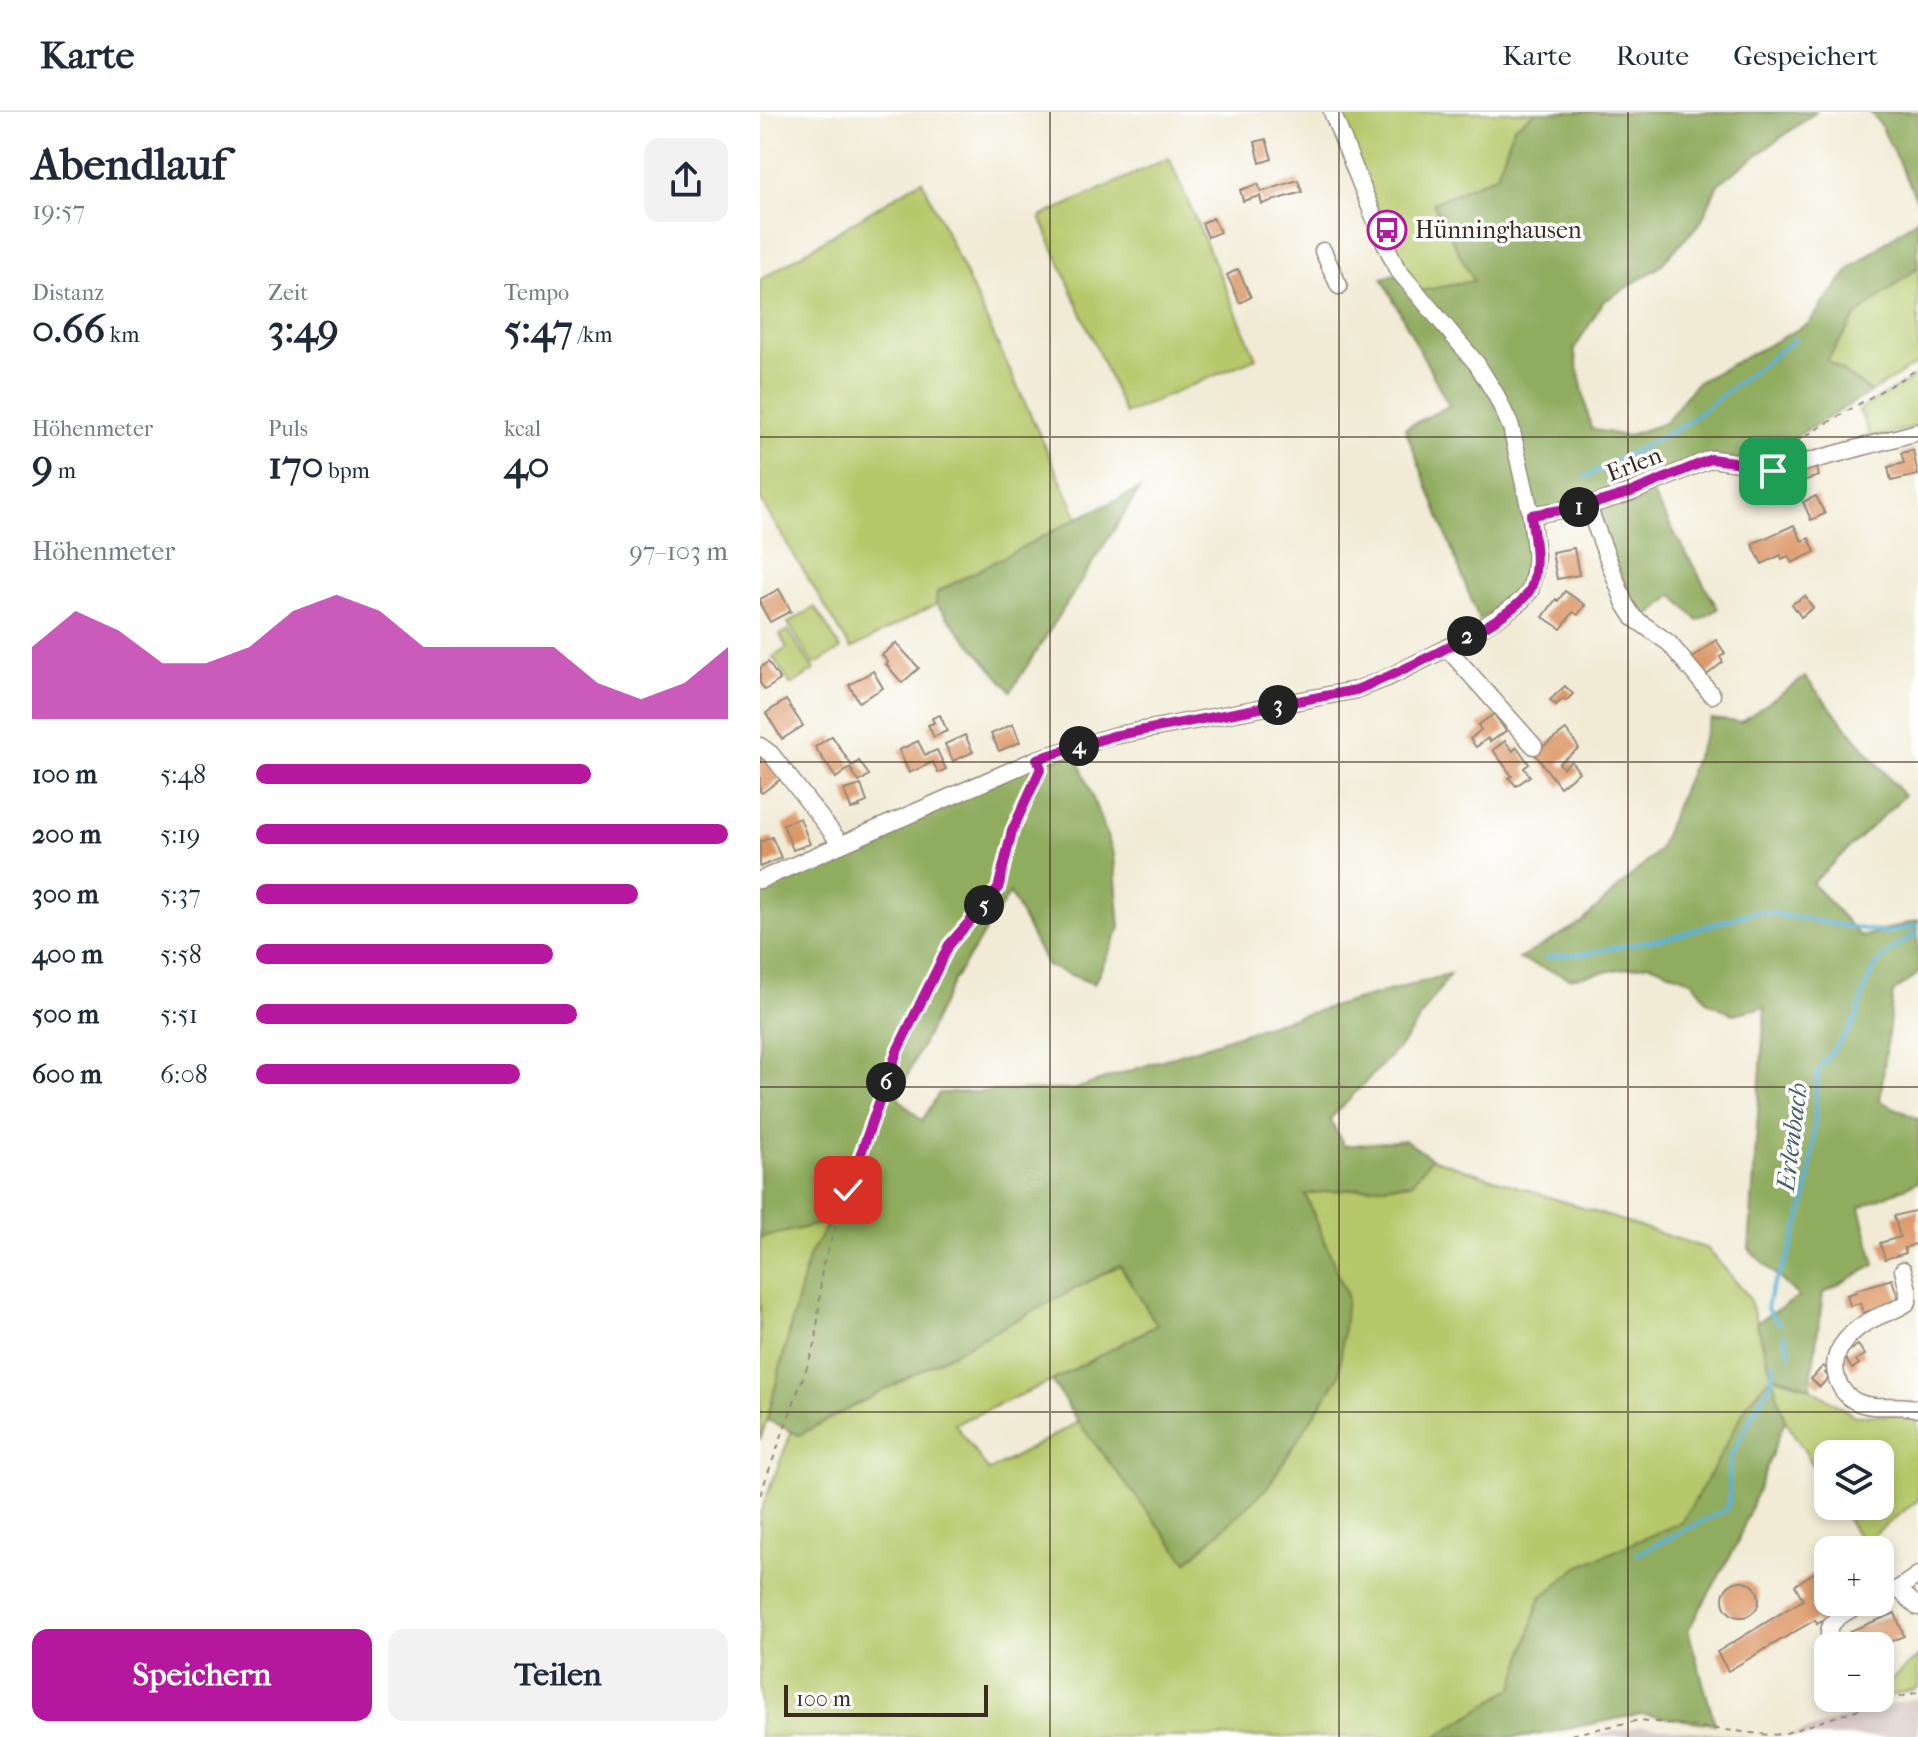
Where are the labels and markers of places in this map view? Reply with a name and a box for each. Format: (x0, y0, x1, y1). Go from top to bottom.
bus stop icon: Hünninghausen (1366, 209, 1408, 251)
place label: Hünninghausen (1415, 216, 1582, 244)
pin (1739, 437, 1807, 505)
pin: 1 (1559, 487, 1599, 527)
pin: 2 (1447, 616, 1487, 656)
pin: 3 (1258, 685, 1298, 725)
pin: 4 (1059, 726, 1099, 766)
pin: 5 (964, 885, 1004, 925)
pin: 6 (866, 1062, 906, 1102)
pin (814, 1156, 882, 1224)

